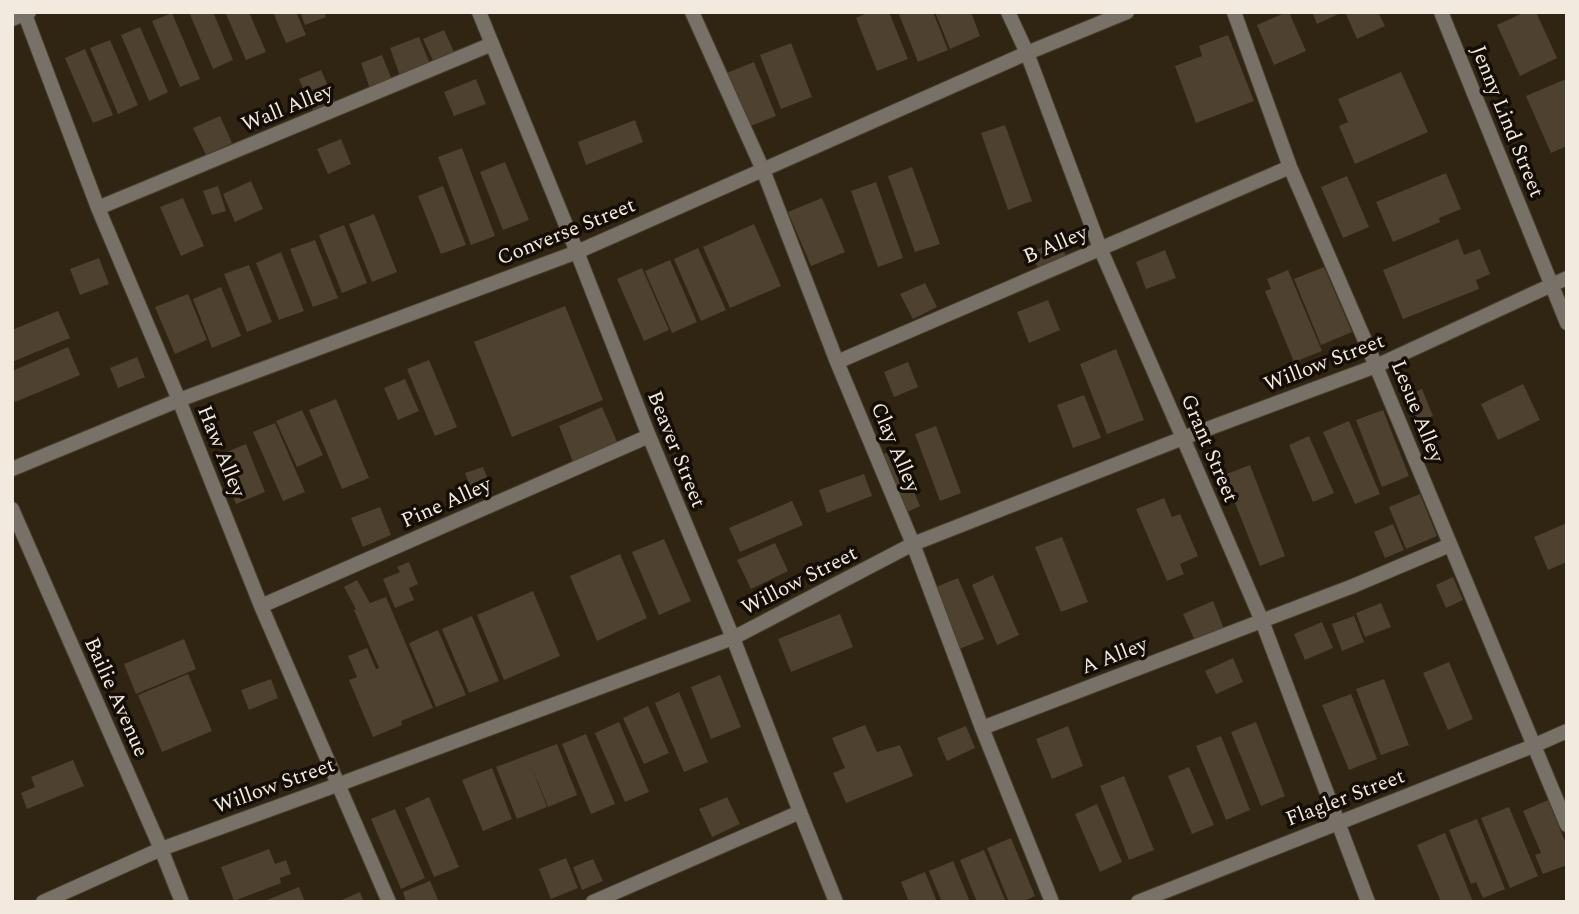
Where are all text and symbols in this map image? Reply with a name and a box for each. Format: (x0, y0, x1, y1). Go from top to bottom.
street label: Jenny Lind Street (1462, 40, 1552, 202)
street label: Wall Alley (237, 75, 339, 141)
street label: Converse Street (492, 190, 640, 274)
street label: B Alley (1018, 217, 1093, 273)
street label: Willow Street (1259, 325, 1389, 401)
street label: Lesue Alley (1382, 355, 1452, 468)
street label: Beaver Street (638, 386, 714, 513)
street label: Grant Street (1172, 389, 1246, 508)
street label: Clay Alley (862, 397, 929, 498)
street label: Haw Alley (188, 401, 254, 503)
street label: Pine Alley (396, 468, 497, 537)
street label: Willow Street (736, 538, 863, 624)
street label: A Alley (1076, 628, 1153, 683)
street label: Bailie Avenue (75, 632, 157, 762)
street label: Willow Street (209, 749, 339, 823)
street label: Flagler Street (1281, 761, 1409, 835)

